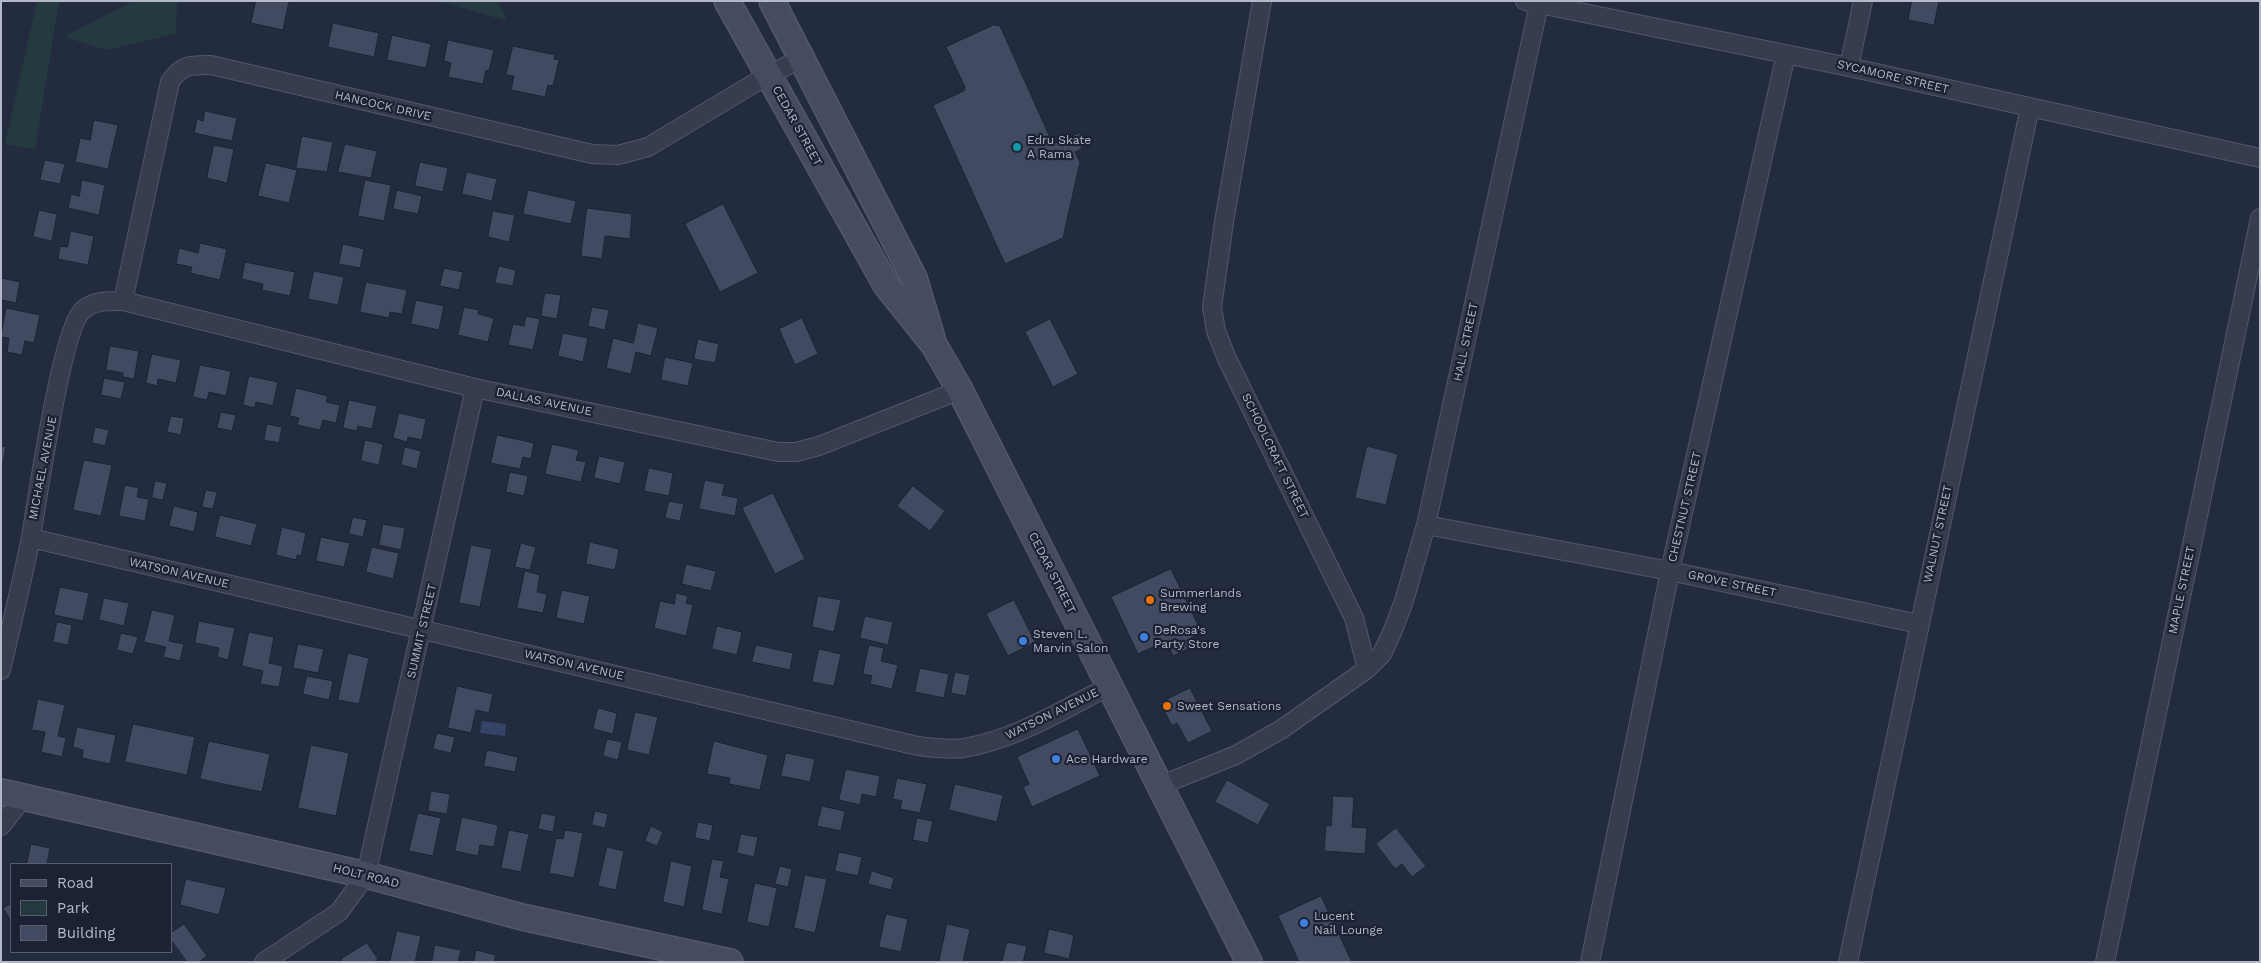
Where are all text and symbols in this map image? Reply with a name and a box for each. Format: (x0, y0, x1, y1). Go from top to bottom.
street label: SYCAMORE STREET (1836, 57, 1950, 97)
street label: CEDAR STREET (769, 83, 825, 169)
street label: HANCOCK DRIVE (333, 88, 433, 124)
place label: Edru Skate A Rama (1027, 133, 1091, 161)
marker: Edru Skate A Rama (1011, 141, 1023, 153)
street label: HALL STREET (1451, 301, 1481, 383)
street label: DALLAS AVENUE (495, 385, 593, 419)
street label: SCHOOLCRAFT STREET (1238, 391, 1312, 521)
street label: MICHAEL AVENUE (26, 415, 60, 521)
street label: CHESTNUT STREET (1665, 450, 1705, 564)
street label: WALNUT STREET (1921, 484, 1955, 584)
street label: CEDAR STREET (1025, 530, 1079, 616)
street label: MAPLE STREET (2166, 545, 2198, 635)
street label: WATSON AVENUE (128, 555, 230, 591)
street label: GROVE STREET (1686, 568, 1778, 600)
street label: SUMMIT STREET (404, 582, 440, 680)
place label: Summerlands Brewing (1160, 586, 1241, 614)
marker: Summerlands Brewing (1144, 594, 1156, 606)
place label: DeRosa's Party Store (1154, 623, 1220, 651)
place label: Steven L. Marvin Salon (1033, 627, 1108, 655)
marker: DeRosa's Party Store (1138, 631, 1150, 643)
marker: Steven L. Marvin Salon (1017, 635, 1029, 647)
street label: WATSON AVENUE (523, 647, 625, 683)
street label: WATSON AVENUE (1003, 685, 1101, 743)
place label: Sweet Sensations (1177, 699, 1281, 713)
marker: Sweet Sensations (1161, 700, 1173, 712)
place label: Ace Hardware (1066, 752, 1148, 766)
marker: Ace Hardware (1050, 753, 1062, 765)
street label: HOLT ROAD (331, 861, 401, 891)
legend (10, 863, 172, 953)
text: Road (57, 874, 94, 892)
text: Park (57, 899, 89, 917)
place label: Lucent Nail Lounge (1314, 909, 1383, 937)
marker: Lucent Nail Lounge (1298, 917, 1310, 929)
text: Building (57, 924, 115, 942)

